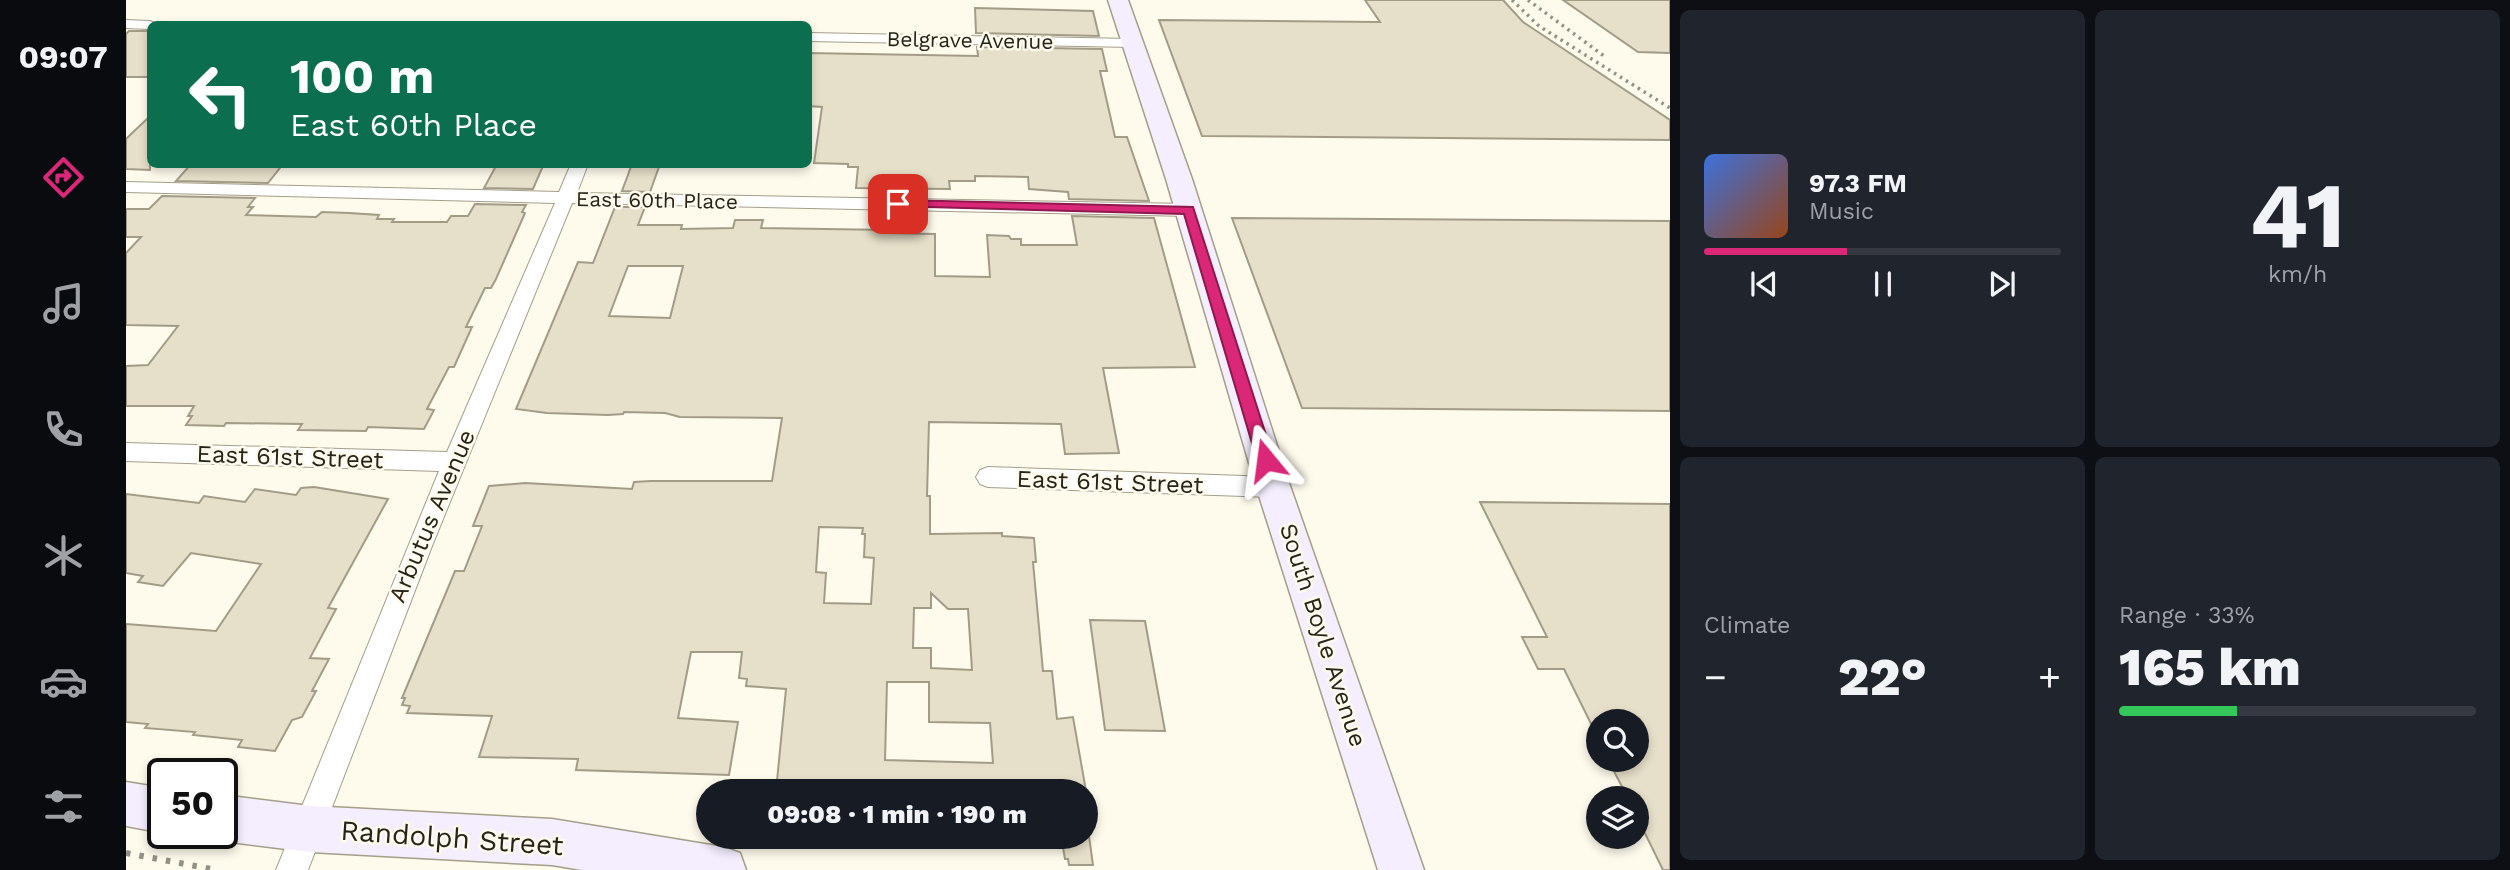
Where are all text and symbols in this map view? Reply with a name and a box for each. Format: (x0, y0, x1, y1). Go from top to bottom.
street label: Belgrave Avenue (886, 26, 1054, 54)
text: 09:07 (18, 38, 108, 76)
text: 100 m (290, 47, 434, 105)
icon: left (175, 49, 266, 140)
text: East 60th Place (290, 106, 537, 144)
icon: directions (39, 153, 88, 202)
text: 41 (2250, 162, 2345, 269)
text: 97.3 FM (1809, 168, 1907, 198)
pin (868, 174, 928, 234)
icon: arrive (879, 185, 917, 223)
street label: East 60th Place (576, 186, 738, 214)
text: Music (1809, 198, 1874, 225)
text: km/h (2268, 261, 2327, 288)
icon: previous (1745, 265, 1783, 303)
icon: pause (1864, 265, 1902, 303)
icon: next (1983, 265, 2021, 303)
icon: music (39, 279, 88, 328)
icon: phone (39, 405, 88, 454)
position arrow (1229, 423, 1303, 497)
street label: Arbutus Avenue (383, 425, 481, 607)
street label: East 61st Street (196, 440, 384, 474)
street label: East 61st Street (1016, 465, 1204, 499)
street label: South Boyle Avenue (1274, 520, 1372, 750)
icon: climate (39, 531, 88, 580)
text: Range · 33% (2119, 602, 2254, 629)
text: Climate (1704, 612, 1790, 639)
text: 165 km (2119, 637, 2301, 698)
text: 22° (1838, 647, 1927, 708)
text: − (1704, 655, 1727, 699)
text: + (2038, 655, 2061, 699)
icon: car (39, 657, 88, 706)
map controls (1586, 709, 1649, 849)
button: search (1586, 709, 1649, 772)
speed limit sign: 50 (147, 758, 238, 849)
icon: filters (39, 782, 88, 831)
button: layers (1586, 786, 1649, 849)
text: 09:08 · 1 min · 190 m (767, 799, 1027, 829)
street label: Randolph Street (339, 814, 565, 862)

